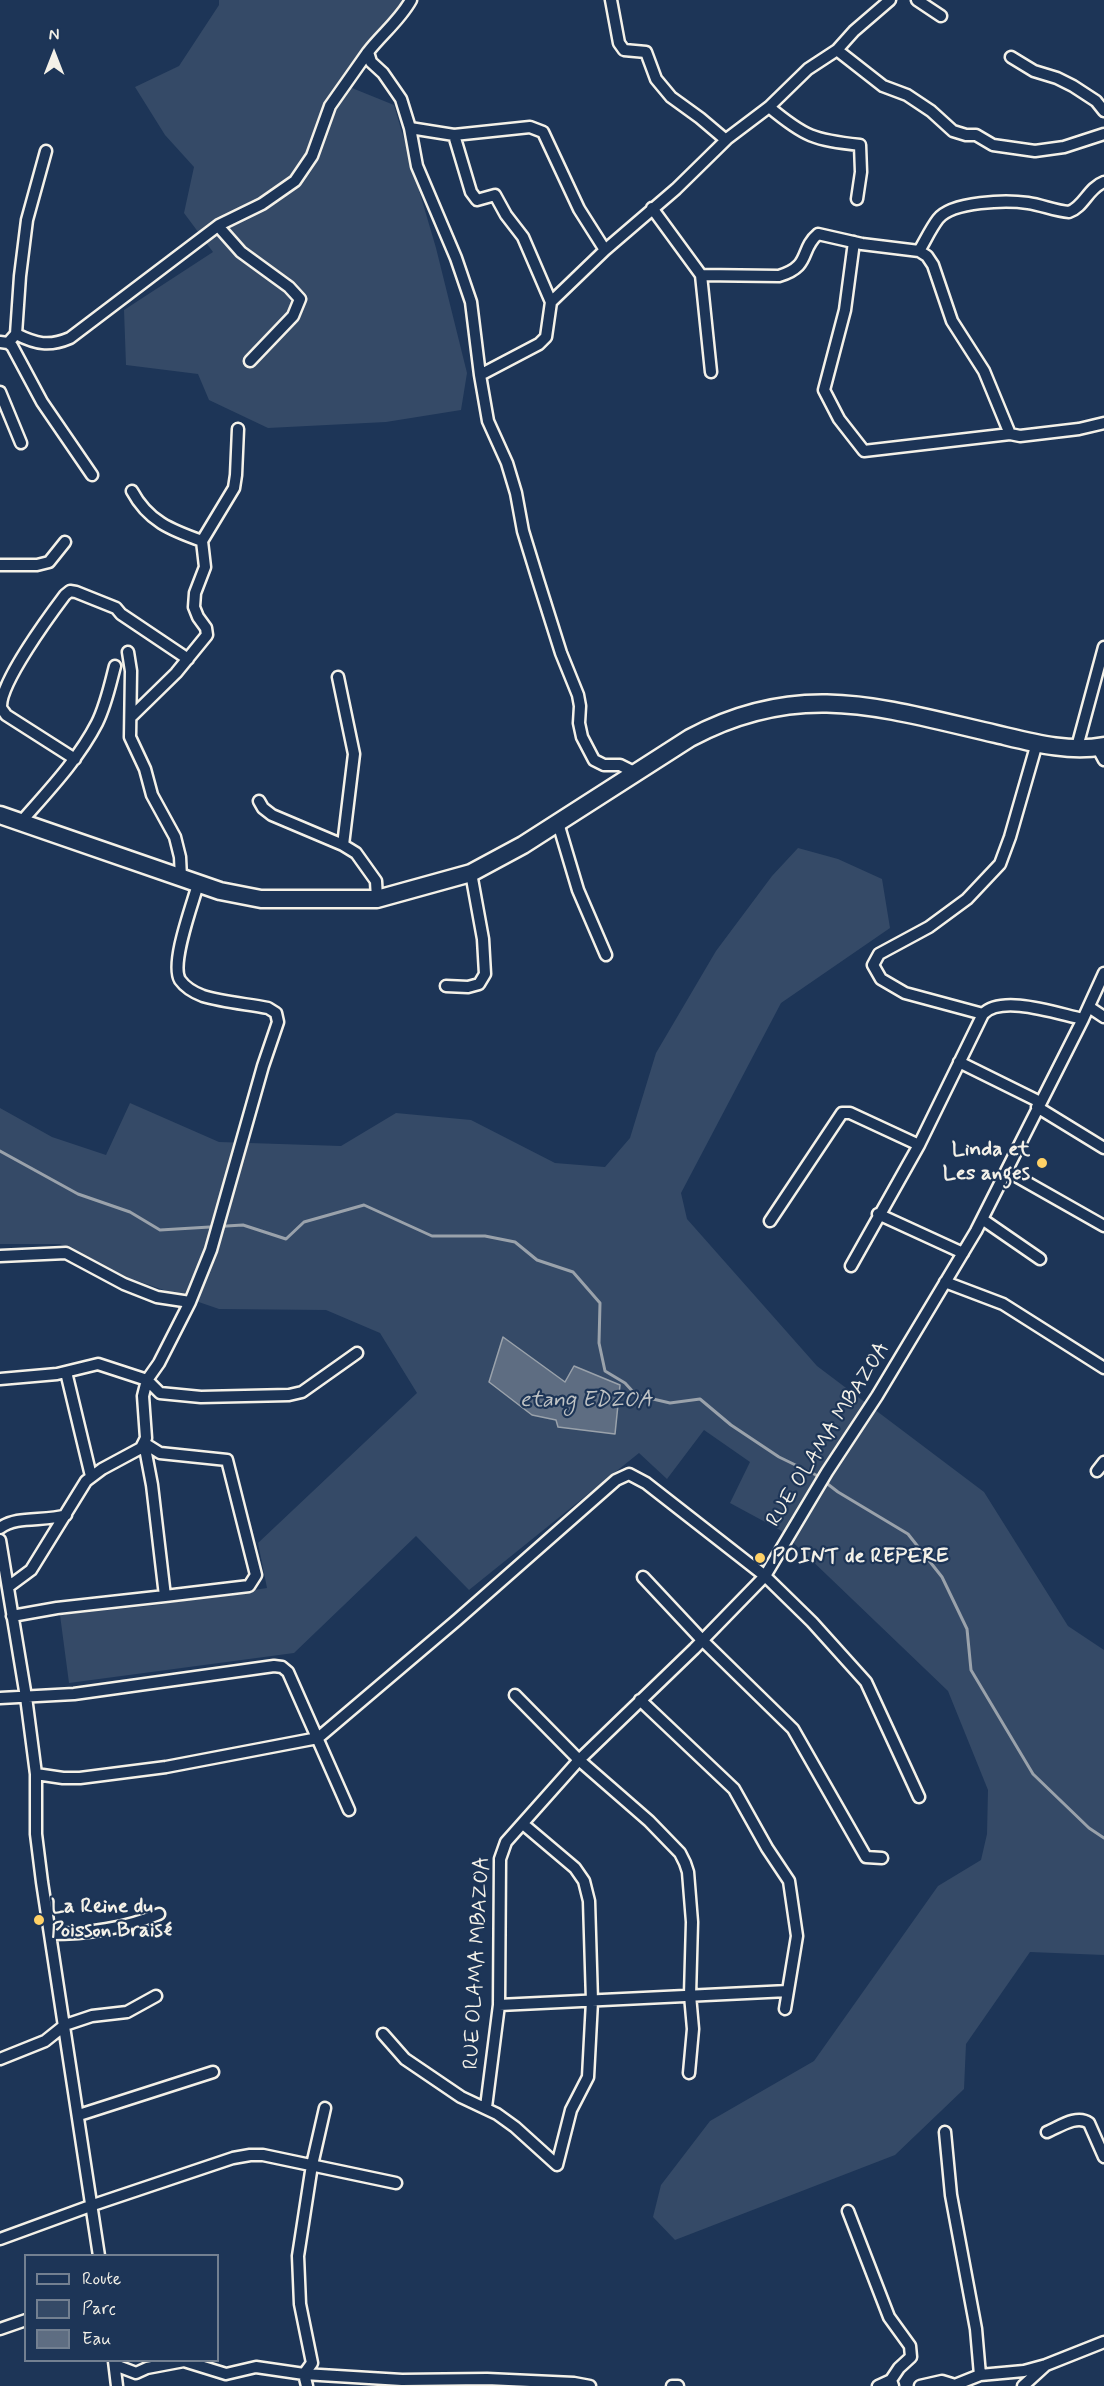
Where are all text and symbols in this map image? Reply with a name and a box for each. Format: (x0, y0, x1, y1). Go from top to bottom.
north arrow (24, 24, 84, 84)
text: N (49, 25, 59, 46)
place label: Linda et Les anges (943, 1138, 1030, 1188)
marker: Linda et Les anges (1035, 1156, 1049, 1170)
street label: RUE OLAMA MBAZOA (762, 1338, 896, 1532)
water label: etang EDZOA (520, 1388, 652, 1414)
place label: POINT de REPERE (772, 1545, 949, 1571)
marker: POINT de REPERE (753, 1551, 767, 1565)
street label: RUE OLAMA MBAZOA (460, 1856, 496, 2070)
place label: La Reine du Poisson Braisé (51, 1895, 172, 1945)
marker: La Reine du Poisson Braisé (32, 1913, 46, 1927)
legend (24, 2254, 219, 2362)
text: Route (82, 2267, 121, 2291)
text: Parc (82, 2297, 116, 2321)
text: Eau (82, 2327, 111, 2351)

